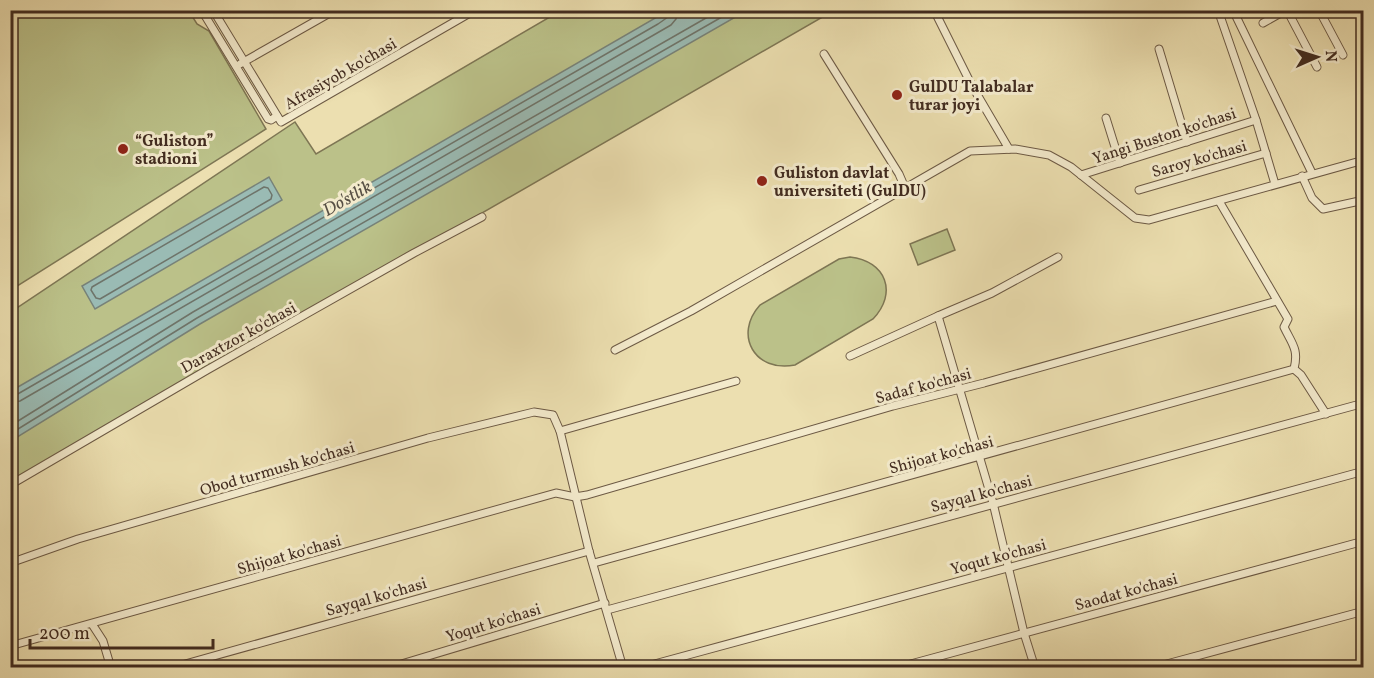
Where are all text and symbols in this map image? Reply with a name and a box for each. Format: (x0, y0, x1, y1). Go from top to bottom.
north arrow (1287, 27, 1347, 87)
street label: Afrasiyob ko'chasi (281, 33, 401, 116)
text: N (1319, 50, 1341, 63)
place label: GulDU Talabalar turar joyi (909, 77, 1034, 117)
marker: GulDU Talabalar turar joyi (890, 88, 904, 102)
street label: Yangi Buston ko'chasi (1090, 103, 1239, 171)
place label: “Guliston” stadioni (135, 131, 213, 171)
street label: Saroy ko'chasi (1149, 136, 1250, 184)
marker: “Guliston” stadioni (116, 142, 130, 156)
place label: Guliston davlat universiteti (GulDU) (774, 163, 926, 203)
marker: Guliston davlat universiteti (GulDU) (755, 174, 769, 188)
water label: Do'stlik (319, 175, 377, 223)
street label: Daraxtzor ko'chasi (177, 298, 301, 380)
street label: Sadaf ko'chasi (873, 363, 974, 410)
street label: Shijoat ko'chasi (887, 431, 996, 480)
street label: Obod turmush ko'chasi (198, 437, 358, 503)
street label: Sayqal ko'chasi (928, 471, 1035, 519)
street label: Shijoat ko'chasi (235, 531, 344, 581)
street label: Yoqut ko'chasi (948, 535, 1049, 581)
street label: Saodat ko'chasi (1073, 569, 1180, 617)
street label: Sayqal ko'chasi (323, 573, 430, 623)
street label: Yoqut ko'chasi (443, 599, 544, 649)
scale bar (30, 612, 213, 650)
text: 200 m (39, 622, 90, 647)

